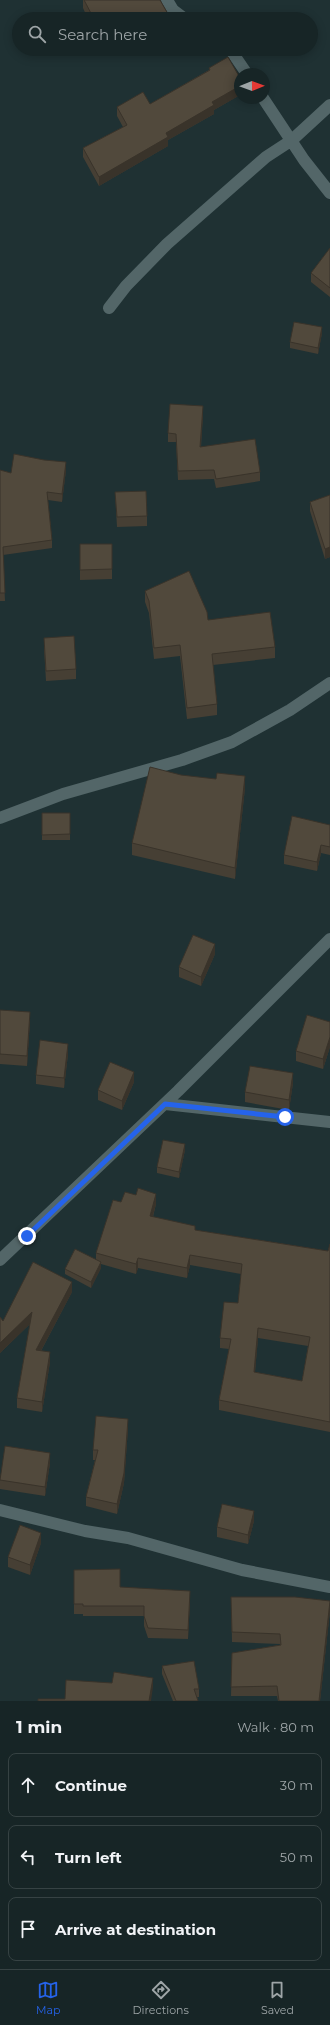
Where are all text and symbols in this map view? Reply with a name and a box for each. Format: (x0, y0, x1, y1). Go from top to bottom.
search box (12, 12, 318, 56)
icon: search (26, 23, 48, 45)
text: Search here (58, 25, 147, 44)
north arrow (234, 68, 270, 104)
route start (276, 1108, 294, 1126)
route end (18, 1227, 36, 1245)
text: 1 min (16, 1717, 62, 1737)
text: Walk · 80 m (237, 1719, 314, 1735)
icon: ahead (17, 1774, 39, 1796)
text: Continue (55, 1776, 127, 1795)
text: 30 m (280, 1777, 313, 1793)
icon: left (17, 1846, 39, 1868)
text: Turn left (55, 1848, 122, 1867)
text: 50 m (280, 1849, 313, 1865)
icon: arrive (17, 1918, 39, 1940)
text: Arrive at destination (55, 1920, 216, 1939)
tab: Map (36, 1979, 60, 2017)
tab: Directions (133, 1979, 189, 2017)
tab: Saved (261, 1979, 294, 2017)

